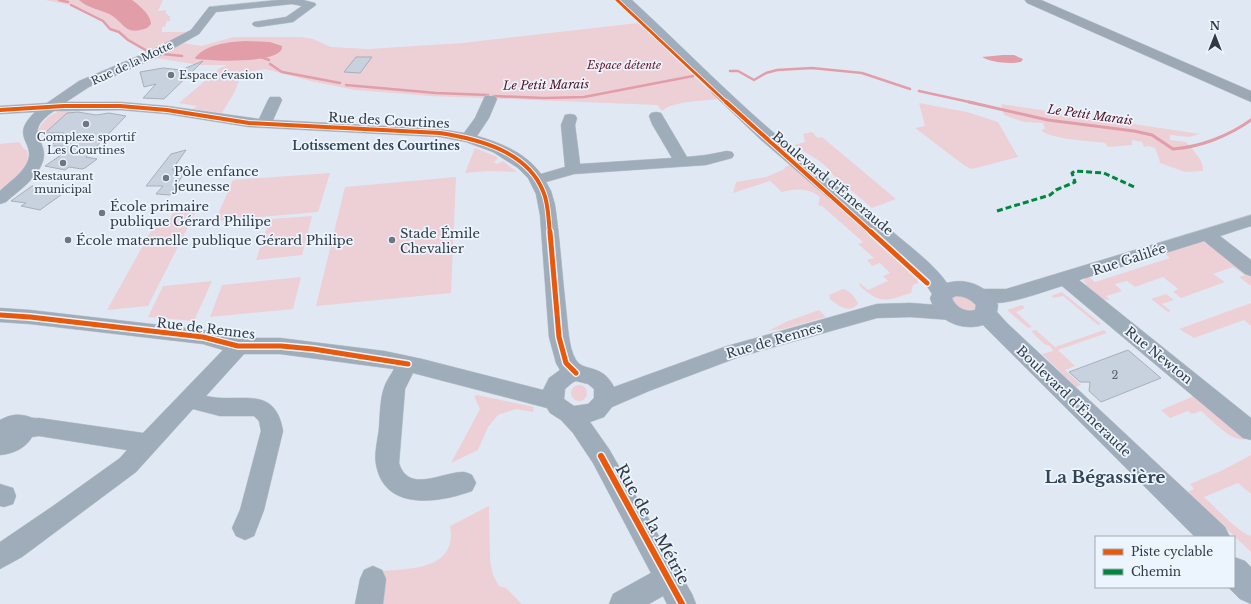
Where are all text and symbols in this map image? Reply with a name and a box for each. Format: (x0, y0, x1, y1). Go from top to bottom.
north arrow (1195, 16, 1235, 56)
text: N (1210, 19, 1221, 33)
street label: Rue de la Motte (89, 38, 175, 88)
park label: Espace détente (586, 58, 661, 72)
place label: Espace évasion (179, 68, 264, 82)
marker: Espace évasion (166, 70, 176, 80)
water label: Le Petit Marais (502, 76, 590, 93)
water label: Le Petit Marais (1045, 101, 1134, 128)
street label: Rue des Courtines (328, 109, 450, 132)
marker: Complexe sportif Les Courtines (81, 119, 91, 129)
street label: Boulevard d'Émeraude (769, 128, 897, 239)
place label: Complexe sportif Les Courtines (37, 130, 137, 157)
district label: Lotissement des Courtines (292, 138, 460, 153)
marker: Restaurant municipal (58, 158, 68, 168)
place label: Pôle enfance jeunesse (172, 163, 259, 195)
place label: Restaurant municipal (33, 169, 94, 196)
marker: Pôle enfance jeunesse (161, 173, 171, 183)
place label: École primaire publique Gérard Philipe (110, 198, 271, 230)
marker: École primaire publique Gérard Philipe (97, 208, 107, 218)
place label: Stade Émile Chevalier (400, 225, 480, 257)
place label: École maternelle publique Gérard Philipe (76, 232, 353, 249)
marker: École maternelle publique Gérard Philipe (63, 235, 73, 245)
marker: Stade Émile Chevalier (387, 235, 397, 245)
street label: Rue Galilée (1090, 240, 1168, 279)
street label: Rue de Rennes (156, 314, 256, 343)
street label: Rue de Rennes (724, 319, 824, 362)
street label: Rue Newton (1121, 323, 1196, 388)
street label: Boulevard d'Émeraude (1013, 342, 1135, 461)
house number: 2 (1112, 368, 1119, 382)
street label: Rue de la Métrie (612, 460, 694, 588)
district label: La Bégassière (1045, 467, 1166, 488)
legend (1095, 536, 1235, 588)
text: Piste cyclable (1131, 544, 1213, 559)
text: Chemin (1131, 564, 1181, 579)

